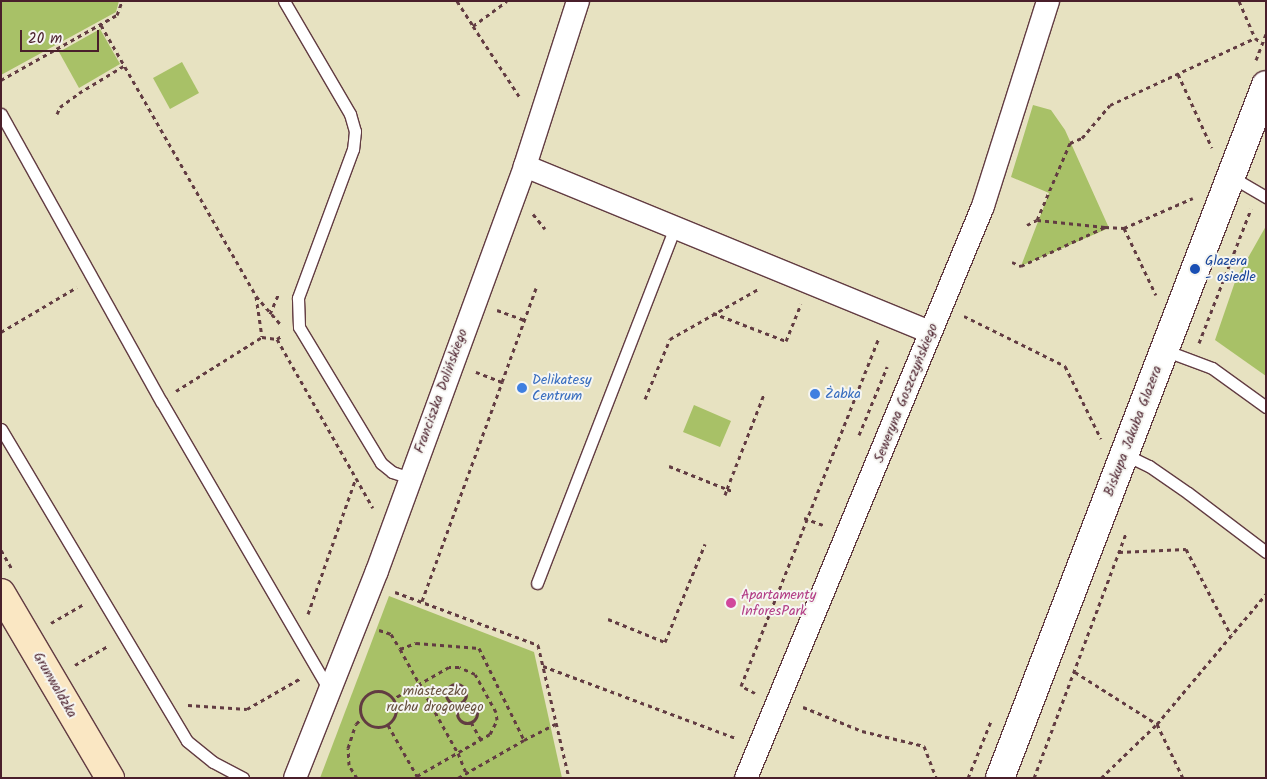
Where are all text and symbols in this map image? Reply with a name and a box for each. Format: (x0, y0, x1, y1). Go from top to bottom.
scale bar (22, 20, 101, 52)
text: 20 m (28, 27, 62, 51)
place label: Glazera - osiedle (1205, 253, 1256, 286)
marker: Glazera - osiedle (1189, 263, 1201, 275)
street label: Seweryna Goszczyńskiego (870, 321, 942, 465)
street label: Franciszka Dolińskiego (411, 327, 471, 455)
street label: Biskupa Jakuba Glazera (1100, 363, 1166, 499)
place label: Delikatesy Centrum (532, 372, 591, 404)
marker: Delikatesy Centrum (516, 382, 528, 394)
place label: Żabka (825, 386, 861, 402)
marker: Żabka (809, 388, 821, 400)
place label: Apartamenty InforesPark (741, 587, 816, 620)
marker: Apartamenty InforesPark (725, 597, 737, 609)
street label: Grunwaldzka (29, 649, 81, 721)
park label: miasteczko ruchu drogowego (386, 683, 484, 716)

